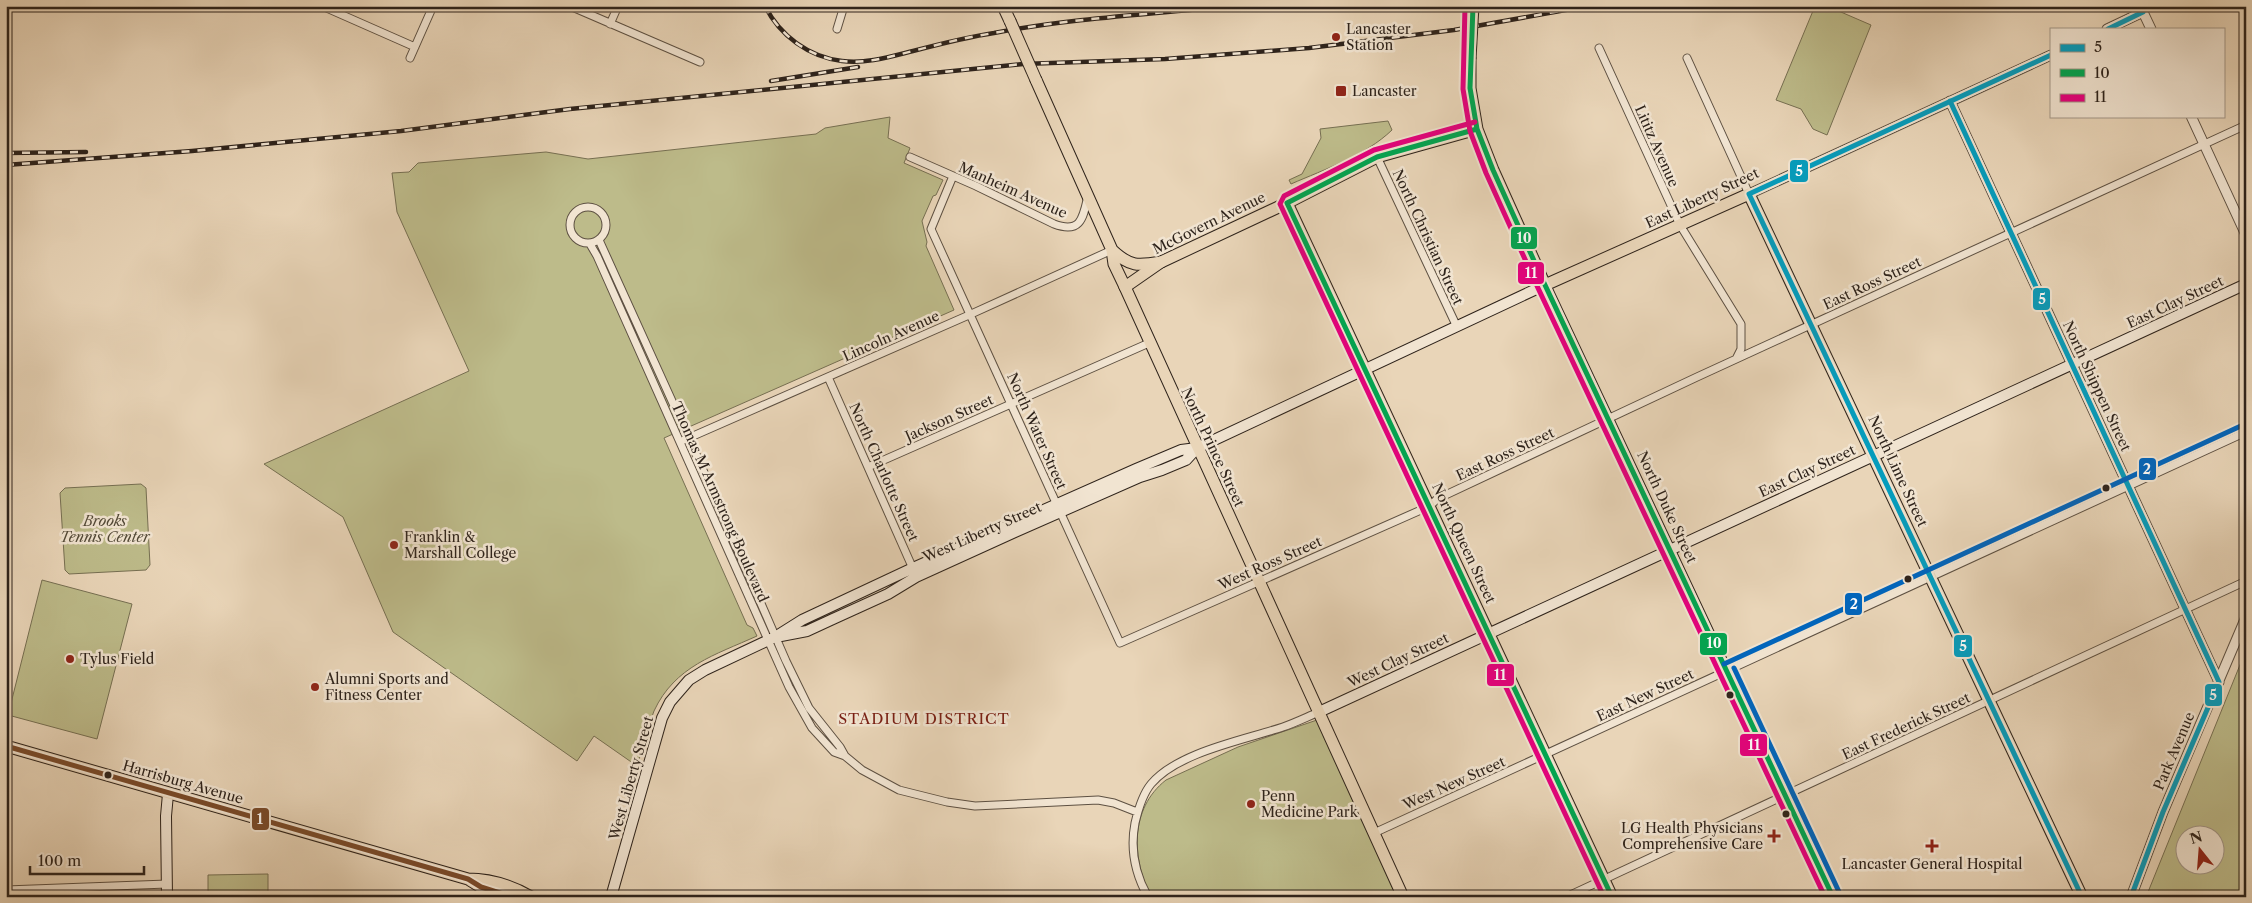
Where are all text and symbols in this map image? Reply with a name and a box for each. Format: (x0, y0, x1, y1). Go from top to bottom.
place label: Lancaster Station (1346, 20, 1411, 54)
legend (2050, 28, 2224, 118)
marker: Lancaster Station (1330, 31, 1342, 43)
text: 5 (2094, 37, 2102, 56)
text: 10 (2094, 63, 2110, 82)
place label: Lancaster (1352, 82, 1417, 100)
marker: Lancaster (1334, 84, 1348, 98)
text: 11 (2094, 87, 2107, 106)
street label: Lititz Avenue (1631, 102, 1683, 190)
street label: Manheim Avenue (956, 158, 1070, 222)
line badge: 5 (1789, 159, 1809, 183)
text: 5 (1795, 162, 1803, 180)
street label: East Liberty Street (1642, 164, 1762, 232)
street label: North Christian Street (1389, 166, 1467, 308)
street label: McGovern Avenue (1150, 188, 1268, 258)
line badge: 10 (1510, 226, 1538, 250)
text: 10 (1516, 229, 1532, 247)
street label: East Ross Street (1820, 252, 1924, 314)
line badge: 11 (1517, 261, 1545, 285)
text: 11 (1525, 264, 1538, 282)
street label: East Clay Street (2124, 272, 2226, 332)
line badge: 5 (2032, 287, 2051, 311)
text: 5 (2038, 290, 2046, 308)
street label: Lincoln Avenue (840, 307, 942, 365)
street label: North Shippen Street (2059, 318, 2135, 454)
street label: North Water Street (1003, 370, 1071, 492)
street label: North Prince Street (1177, 384, 1249, 510)
street label: Jackson Street (900, 391, 996, 446)
street label: Thomas M Armstrong Boulevard (668, 399, 773, 605)
street label: North Charlotte Street (845, 400, 923, 544)
street label: North Lime Street (1864, 412, 1932, 530)
street label: East Ross Street (1453, 423, 1557, 485)
street label: East Clay Street (1756, 441, 1858, 501)
street label: North Duke Street (1633, 448, 1701, 566)
line badge: 2 (2138, 457, 2157, 481)
text: 2 (2143, 460, 2151, 478)
street label: North Queen Street (1428, 480, 1500, 606)
unlabelled marker (2101, 483, 2111, 493)
street label: West Liberty Street (919, 498, 1044, 567)
park label: Brooks Tennis Center (60, 512, 151, 546)
place label: Franklin & Marshall College (404, 528, 516, 562)
street label: West Ross Street (1215, 532, 1324, 594)
marker: Franklin & Marshall College (388, 539, 400, 551)
unlabelled marker (1903, 574, 1913, 584)
line badge: 2 (1844, 592, 1863, 616)
text: 2 (1850, 595, 1858, 613)
street label: West Clay Street (1344, 629, 1451, 692)
line badge: 10 (1699, 632, 1728, 656)
text: 10 (1706, 634, 1722, 652)
line badge: 5 (1953, 634, 1973, 658)
text: 5 (1959, 637, 1967, 655)
place label: Tylus Field (80, 650, 155, 668)
marker: Tylus Field (64, 653, 76, 665)
line badge: 11 (1486, 663, 1515, 687)
street label: East New Street (1594, 665, 1696, 725)
text: 11 (1494, 666, 1507, 684)
place label: Alumni Sports and Fitness Center (324, 670, 449, 704)
marker: Alumni Sports and Fitness Center (309, 681, 321, 693)
line badge: 5 (2204, 683, 2223, 707)
text: 5 (2209, 686, 2217, 704)
street label: East Frederick Street (1839, 688, 1973, 764)
unlabelled marker (1725, 690, 1735, 700)
district label: STADIUM DISTRICT (838, 709, 1010, 728)
street label: Park Avenue (2149, 709, 2199, 793)
street label: West Liberty Street (604, 714, 657, 843)
line badge: 11 (1739, 733, 1768, 757)
text: 11 (1748, 736, 1761, 754)
street label: West New Street (1399, 752, 1508, 814)
street label: Harrisburg Avenue (121, 756, 246, 808)
unlabelled marker (103, 770, 113, 780)
place label: Penn Medicine Park (1261, 787, 1359, 821)
marker: Penn Medicine Park (1245, 798, 1257, 810)
line badge: 1 (251, 807, 270, 831)
unlabelled marker (1781, 809, 1791, 819)
text: 1 (257, 810, 264, 828)
place label: LG Health Physicians Comprehensive Care (1621, 819, 1763, 853)
north arrow (2174, 826, 2224, 876)
text: N (2188, 827, 2205, 848)
marker: LG Health Physicians Comprehensive Care (1767, 829, 1781, 843)
marker: Lancaster General Hospital (1925, 839, 1939, 853)
scale bar (30, 843, 144, 875)
text: 100 m (38, 851, 81, 870)
place label: Lancaster General Hospital (1842, 855, 2022, 873)

